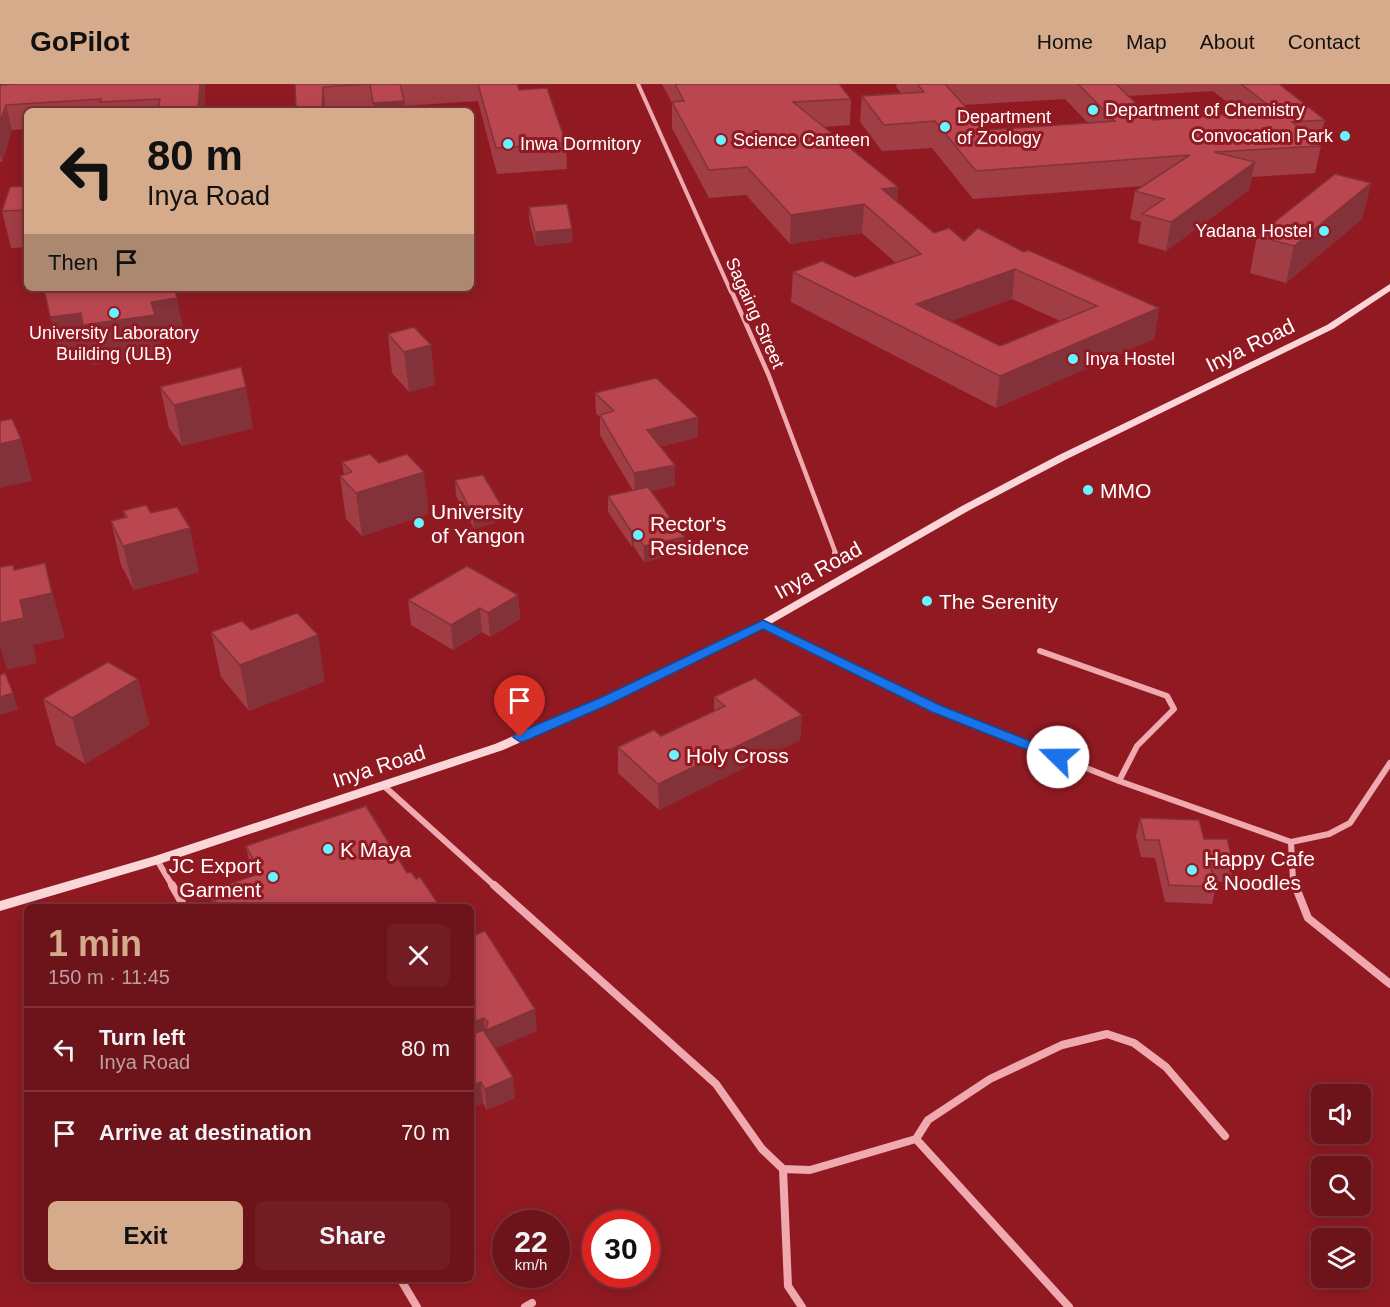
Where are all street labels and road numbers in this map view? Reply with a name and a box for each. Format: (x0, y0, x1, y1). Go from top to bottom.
street label: Sagaing Street (722, 255, 788, 371)
street label: Inya Road (1202, 314, 1298, 376)
street label: Inya Road (771, 537, 865, 603)
street label: Inya Road (330, 740, 428, 792)

